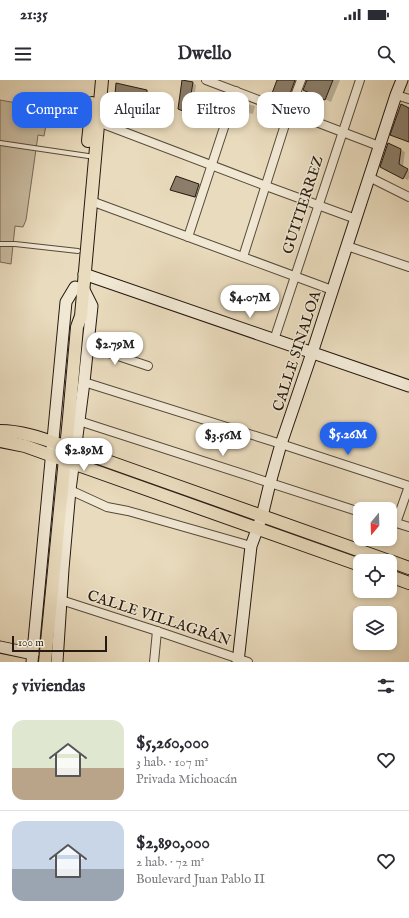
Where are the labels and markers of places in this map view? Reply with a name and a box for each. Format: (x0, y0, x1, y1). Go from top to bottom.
pin: $4.07M (217, 285, 283, 319)
pin: $2.79M (82, 332, 148, 366)
pin: $5.26M (315, 422, 381, 456)
pin: $3.56M (190, 423, 256, 457)
pin: $2.89M (51, 438, 117, 472)

